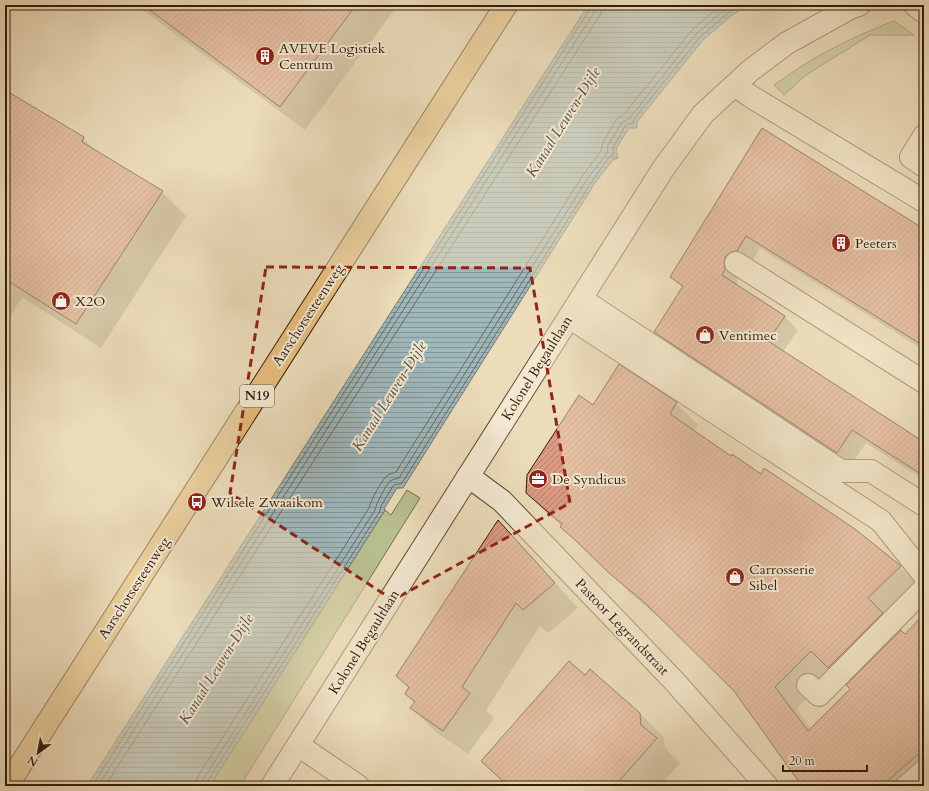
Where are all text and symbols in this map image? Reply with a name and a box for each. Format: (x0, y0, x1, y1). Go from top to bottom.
place label: AVEVE Logistiek Centrum (279, 39, 386, 74)
building icon: AVEVE Logistiek Centrum (254, 45, 276, 67)
water label: Kanaal Leuven-Dijle (521, 63, 605, 181)
building icon: Peeters (830, 232, 852, 254)
place label: Peeters (855, 234, 897, 253)
street label: Aarschotsesteenweg (268, 260, 348, 370)
shop icon: X2O (50, 290, 72, 312)
place label: X2O (75, 292, 105, 311)
street label: Kolonel Begaultlaan (497, 312, 577, 424)
shop icon: Ventimec (694, 324, 716, 346)
place label: Ventimec (719, 326, 777, 345)
water label: Kanaal Leuven-Dijle (347, 337, 431, 455)
road number: N19 (240, 385, 274, 407)
office icon: De Syndicus (527, 468, 549, 490)
place label: De Syndicus (552, 470, 626, 489)
bus stop icon: Wilsele Zwaaikom (186, 491, 208, 513)
place label: Wilsele Zwaaikom (210, 493, 323, 512)
street label: Aarschotsesteenweg (94, 533, 174, 643)
place label: Carrosserie Sibel (749, 560, 815, 595)
shop icon: Carrosserie Sibel (724, 566, 746, 588)
street label: Pastoor Legrandstraat (571, 575, 673, 680)
street label: Kolonel Begaultlaan (324, 586, 404, 698)
water label: Kanaal Leuven-Dijle (174, 610, 258, 728)
north arrow (18, 733, 58, 773)
scale bar (783, 747, 867, 773)
text: N (25, 752, 41, 770)
text: 20 m (789, 753, 816, 769)

